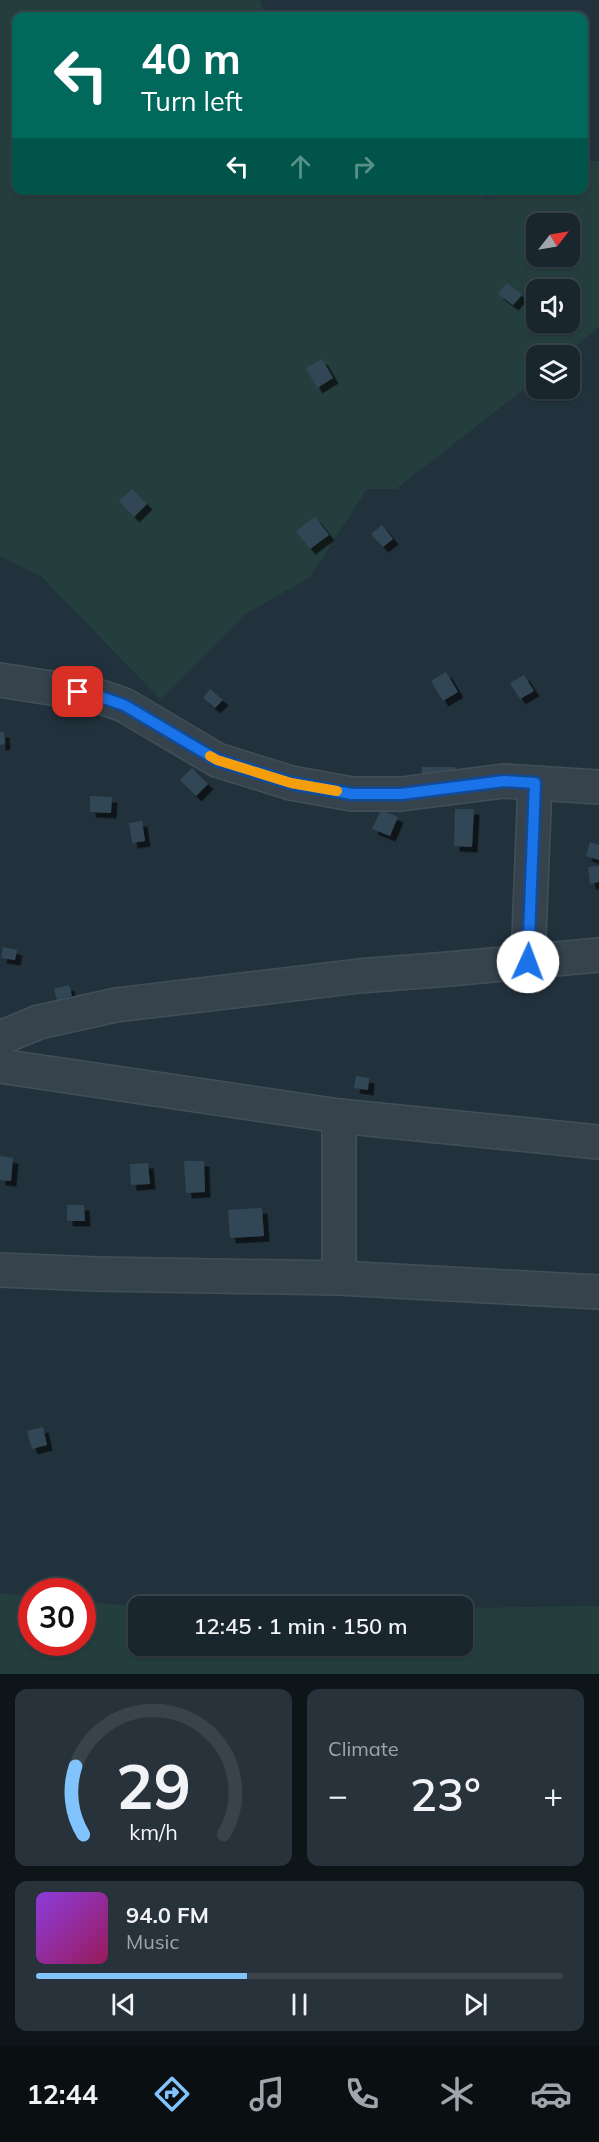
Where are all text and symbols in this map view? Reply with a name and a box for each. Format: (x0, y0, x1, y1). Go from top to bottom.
text: 40 m (141, 32, 241, 85)
icon: left (42, 36, 120, 114)
text: Turn left (141, 84, 243, 118)
icon: left (221, 150, 254, 183)
icon: ahead (284, 150, 317, 183)
icon: right (347, 150, 380, 183)
north arrow (526, 213, 580, 267)
map controls (526, 213, 580, 399)
button: sound (526, 279, 580, 333)
button: layers (526, 345, 580, 399)
pin (52, 666, 103, 717)
icon: arrive (61, 675, 94, 708)
position arrow (496, 930, 560, 994)
speed limit sign: 30 (18, 1578, 96, 1656)
text: 12:45 · 1 min · 150 m (193, 1612, 408, 1640)
text: Climate (328, 1736, 399, 1761)
text: 29 (116, 1746, 191, 1825)
text: 23° (410, 1766, 481, 1822)
text: − (328, 1774, 348, 1815)
text: + (543, 1774, 563, 1815)
text: km/h (129, 1818, 178, 1845)
text: 94.0 FM (126, 1901, 209, 1929)
text: Music (126, 1929, 179, 1954)
icon: previous (107, 1988, 140, 2021)
icon: pause (283, 1988, 316, 2021)
icon: next (459, 1988, 492, 2021)
icon: directions (151, 2073, 193, 2115)
icon: music (246, 2073, 288, 2115)
icon: phone (341, 2073, 383, 2115)
icon: climate (436, 2073, 478, 2115)
icon: car (530, 2073, 572, 2115)
text: 12:44 (26, 2077, 98, 2111)

